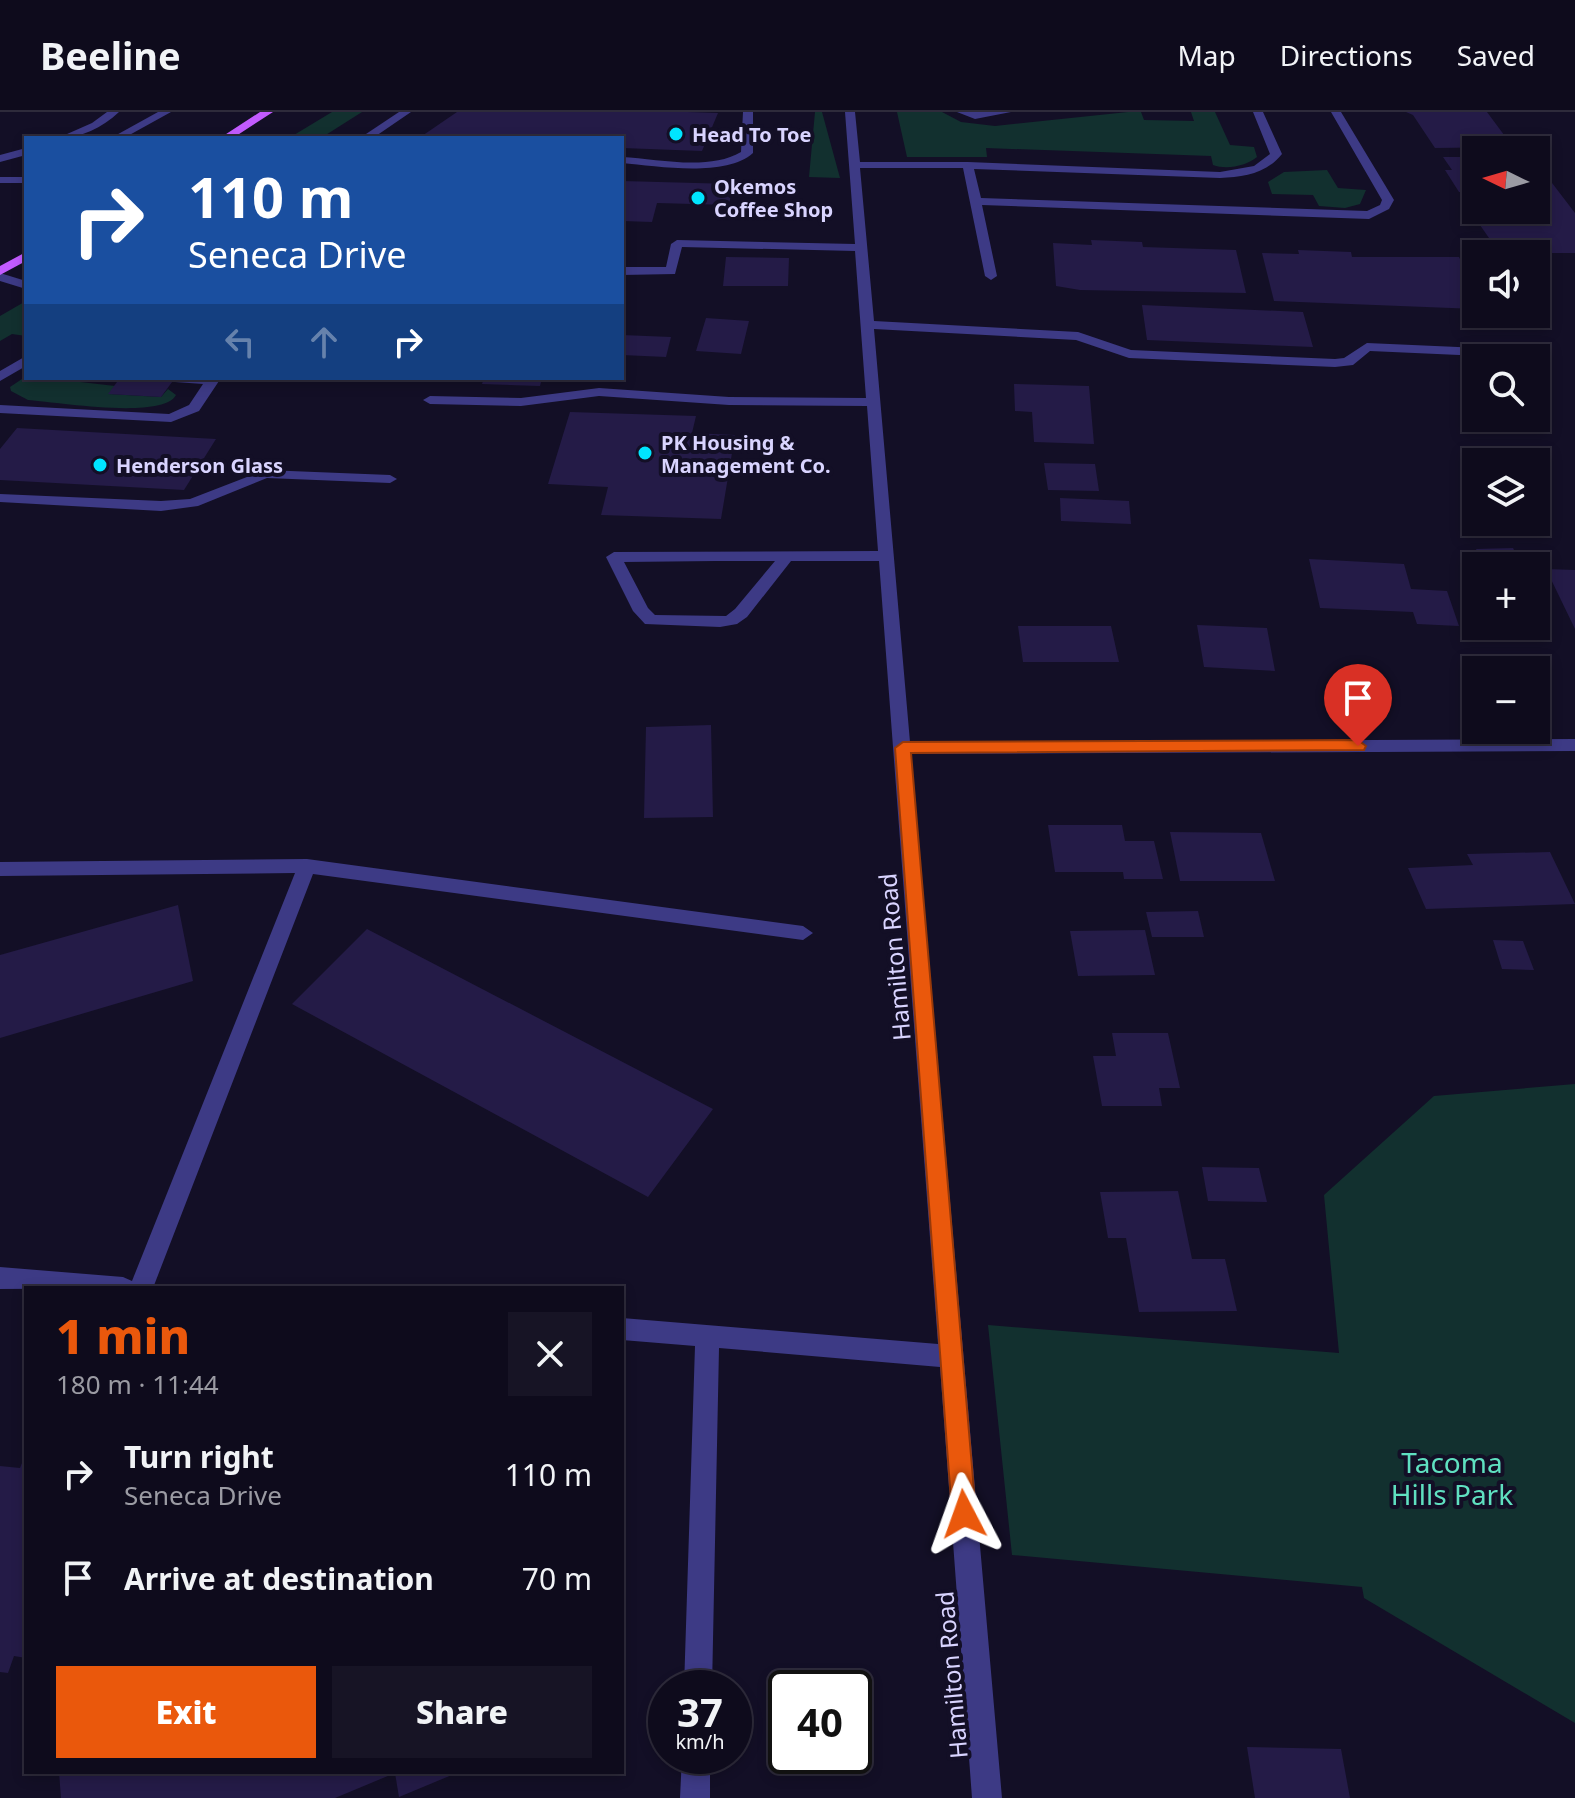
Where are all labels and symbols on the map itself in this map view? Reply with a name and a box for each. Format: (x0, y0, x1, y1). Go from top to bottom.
place label: Head To Toe (692, 121, 812, 148)
marker: Head To Toe (667, 125, 685, 143)
north arrow (1462, 136, 1550, 224)
place label: Okemos Coffee Shop (714, 173, 833, 223)
marker: Okemos Coffee Shop (689, 189, 707, 207)
place label: PK Housing & Management Co. (661, 429, 831, 479)
marker: PK Housing & Management Co. (636, 444, 654, 462)
place label: Henderson Glass (116, 452, 283, 479)
marker: Henderson Glass (91, 456, 109, 474)
pin (1324, 664, 1392, 746)
street label: Hamilton Road (870, 872, 918, 1042)
park label: Tacoma Hills Park (1391, 1443, 1513, 1513)
position arrow (922, 1472, 1006, 1556)
street label: Hamilton Road (927, 1590, 975, 1760)
speed limit sign: 40 (768, 1670, 872, 1774)

